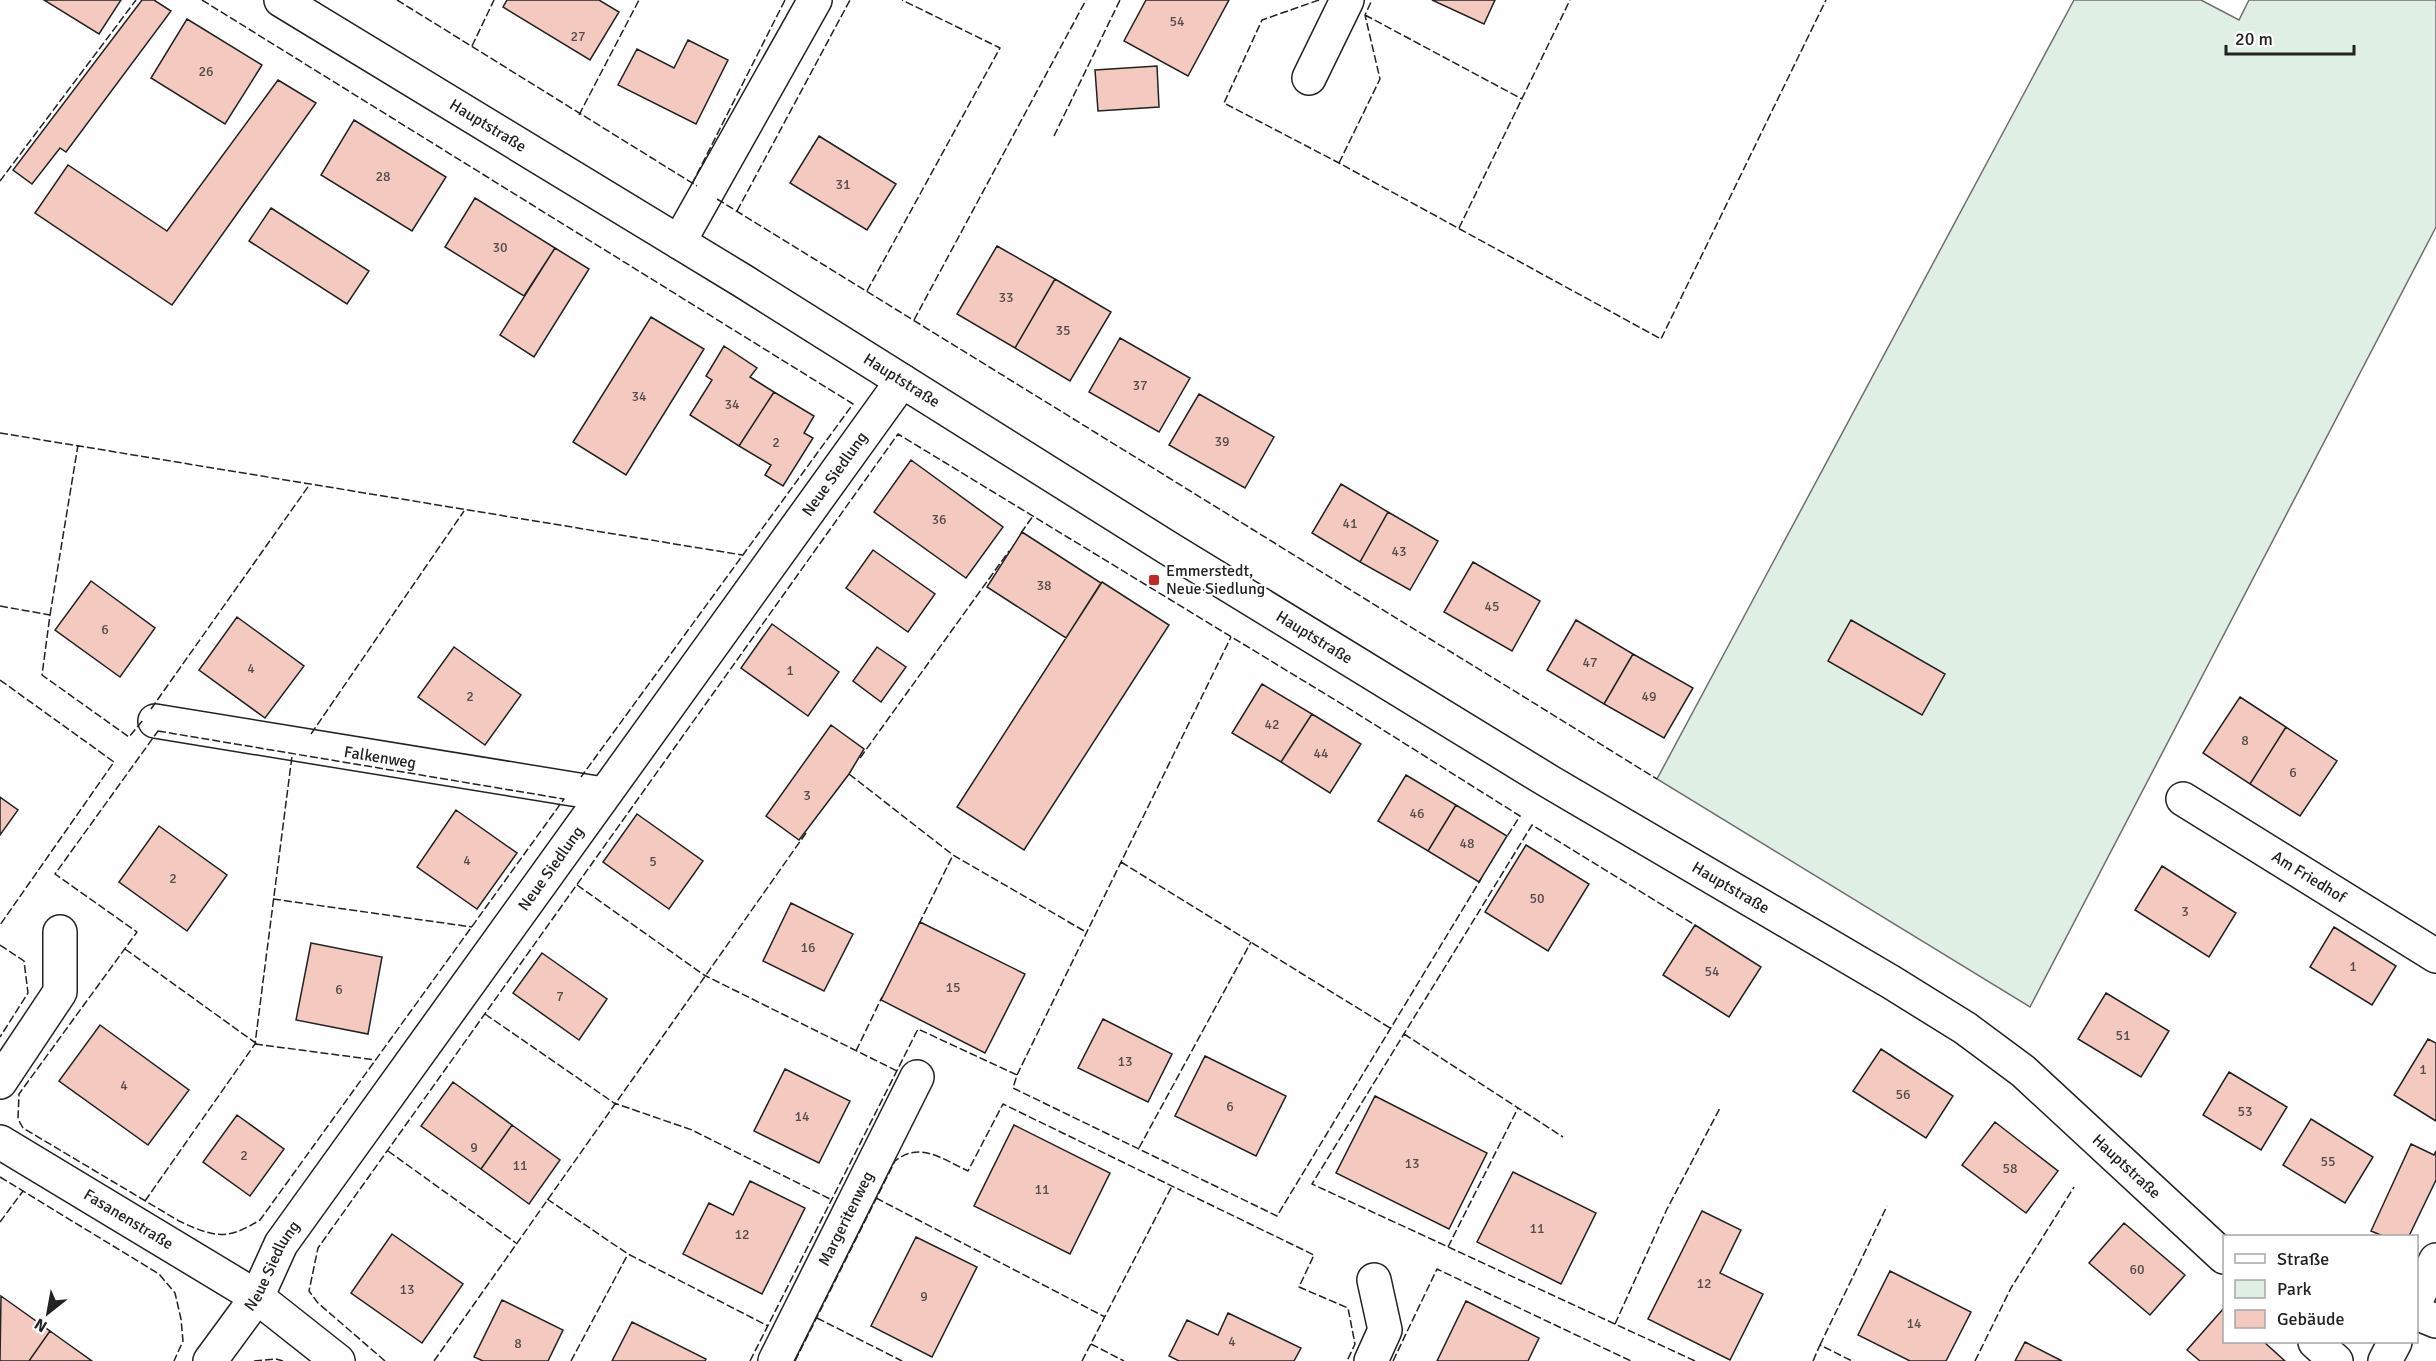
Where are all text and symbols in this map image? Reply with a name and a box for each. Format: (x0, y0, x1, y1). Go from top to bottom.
house number: 54 (1169, 13, 1185, 30)
scale bar (2226, 18, 2354, 56)
house number: 27 (570, 28, 586, 45)
text: 20 m (2235, 28, 2273, 50)
house number: 26 (198, 63, 214, 80)
street label: Hauptstraße (446, 95, 530, 157)
house number: 28 (375, 168, 391, 185)
house number: 31 (835, 176, 851, 193)
house number: 30 (492, 239, 508, 256)
house number: 33 (998, 289, 1014, 306)
house number: 35 (1055, 322, 1071, 339)
street label: Hauptstraße (860, 349, 943, 412)
house number: 37 (1132, 377, 1148, 394)
house number: 34 (631, 388, 647, 405)
house number: 34 (724, 396, 740, 413)
street label: Neue Siedlung (798, 428, 872, 520)
house number: 39 (1214, 433, 1230, 450)
house number: 2 (772, 434, 780, 451)
house number: 36 (931, 511, 947, 528)
house number: 41 (1342, 515, 1358, 532)
house number: 43 (1391, 543, 1407, 560)
place label: Emmerstedt, Neue Siedlung (1166, 561, 1265, 599)
marker: Emmerstedt, Neue Siedlung (1147, 573, 1161, 587)
house number: 38 (1036, 577, 1052, 594)
house number: 45 (1484, 598, 1500, 615)
street label: Hauptstraße (1272, 606, 1356, 669)
house number: 6 (101, 621, 109, 638)
house number: 47 (1582, 654, 1598, 671)
house number: 4 (247, 660, 255, 677)
house number: 1 (786, 662, 794, 679)
house number: 2 (466, 688, 474, 705)
house number: 49 (1641, 688, 1657, 705)
house number: 42 (1264, 716, 1280, 733)
house number: 8 (2241, 732, 2249, 749)
street label: Falkenweg (343, 742, 418, 773)
house number: 44 (1313, 745, 1329, 762)
house number: 6 (2289, 764, 2297, 781)
house number: 3 (803, 787, 811, 804)
house number: 46 (1409, 805, 1425, 822)
street label: Neue Siedlung (514, 822, 588, 915)
house number: 48 (1459, 835, 1475, 852)
street label: Am Friedhof (2268, 847, 2350, 908)
house number: 4 (463, 852, 471, 869)
house number: 5 (649, 853, 657, 870)
street label: Hauptstraße (1688, 857, 1773, 918)
house number: 2 (169, 870, 177, 887)
house number: 50 (1529, 890, 1545, 907)
house number: 3 (2181, 903, 2189, 920)
house number: 16 (800, 939, 816, 956)
house number: 1 (2349, 958, 2357, 975)
house number: 54 (1704, 963, 1720, 980)
house number: 15 (945, 979, 961, 996)
house number: 6 (335, 981, 343, 998)
house number: 7 (556, 988, 564, 1005)
house number: 51 (2115, 1027, 2131, 1044)
house number: 13 (1117, 1053, 1133, 1070)
house number: 1 (2419, 1061, 2427, 1078)
house number: 4 (120, 1077, 128, 1094)
house number: 56 (1895, 1086, 1911, 1103)
house number: 6 (1226, 1098, 1234, 1115)
house number: 53 (2237, 1103, 2253, 1120)
house number: 14 (794, 1108, 810, 1125)
street label: Hauptstraße (2088, 1130, 2165, 1203)
house number: 9 (470, 1139, 478, 1156)
house number: 2 (240, 1147, 248, 1164)
house number: 55 (2320, 1153, 2336, 1170)
house number: 13 (1404, 1155, 1420, 1172)
house number: 11 (512, 1157, 528, 1174)
house number: 58 (2002, 1160, 2018, 1177)
street label: Margeritenweg (814, 1168, 878, 1270)
house number: 11 (1034, 1181, 1050, 1198)
street label: Fasanenstraße (80, 1185, 177, 1254)
street label: Neue Siedlung (240, 1217, 304, 1315)
house number: 11 (1529, 1220, 1545, 1237)
house number: 12 (734, 1226, 750, 1243)
legend (2223, 1235, 2418, 1343)
text: Straße (2277, 1248, 2329, 1270)
house number: 60 (2129, 1261, 2145, 1278)
house number: 12 (1696, 1275, 1712, 1292)
text: Park (2277, 1278, 2312, 1300)
house number: 13 (399, 1281, 415, 1298)
north arrow (18, 1283, 78, 1343)
house number: 9 (920, 1288, 928, 1305)
text: Gebäude (2277, 1308, 2345, 1330)
text: N (31, 1314, 51, 1336)
house number: 14 (1906, 1315, 1922, 1332)
house number: 4 (1228, 1333, 1236, 1350)
house number: 8 (514, 1335, 522, 1352)

